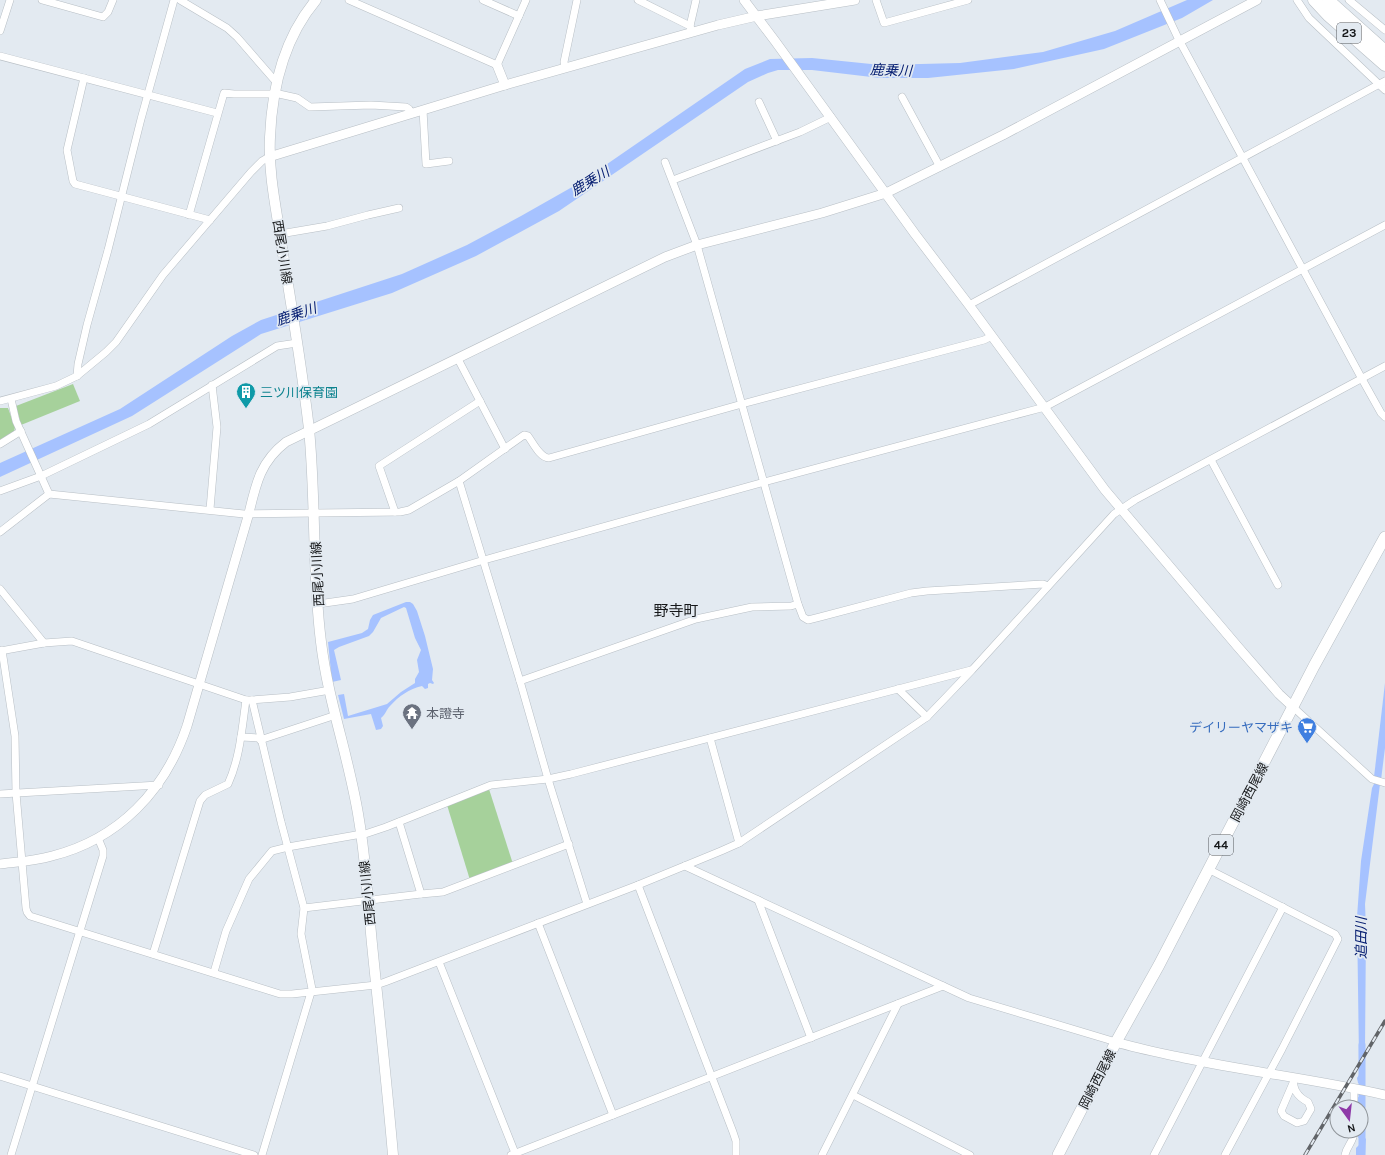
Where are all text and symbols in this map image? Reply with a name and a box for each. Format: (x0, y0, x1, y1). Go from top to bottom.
road number: 23 (1337, 23, 1361, 43)
water label: 鹿乗川 (870, 61, 914, 80)
water label: 鹿乗川 (568, 162, 614, 200)
street label: 西尾小川線 (270, 219, 295, 285)
water label: 鹿乗川 (274, 299, 321, 329)
building icon: 三ツ川保育園 (235, 381, 257, 409)
place label: 三ツ川保育園 (260, 385, 338, 400)
street label: 西尾小川線 (308, 541, 327, 607)
district label: 野寺町 (653, 602, 699, 620)
temple icon: 本證寺 (401, 702, 423, 730)
place label: 本證寺 (426, 706, 465, 721)
supermarket icon: デイリーヤマザキ (1296, 716, 1318, 744)
place label: デイリーヤマザキ (1189, 720, 1293, 735)
street label: 岡崎西尾線 (1228, 760, 1271, 824)
road number: 44 (1209, 835, 1233, 855)
street label: 西尾小川線 (357, 860, 378, 926)
water label: 追田川 (1353, 915, 1370, 959)
street label: 岡崎西尾線 (1076, 1047, 1119, 1112)
north arrow (1329, 1099, 1369, 1139)
text: N (1346, 1121, 1357, 1135)

